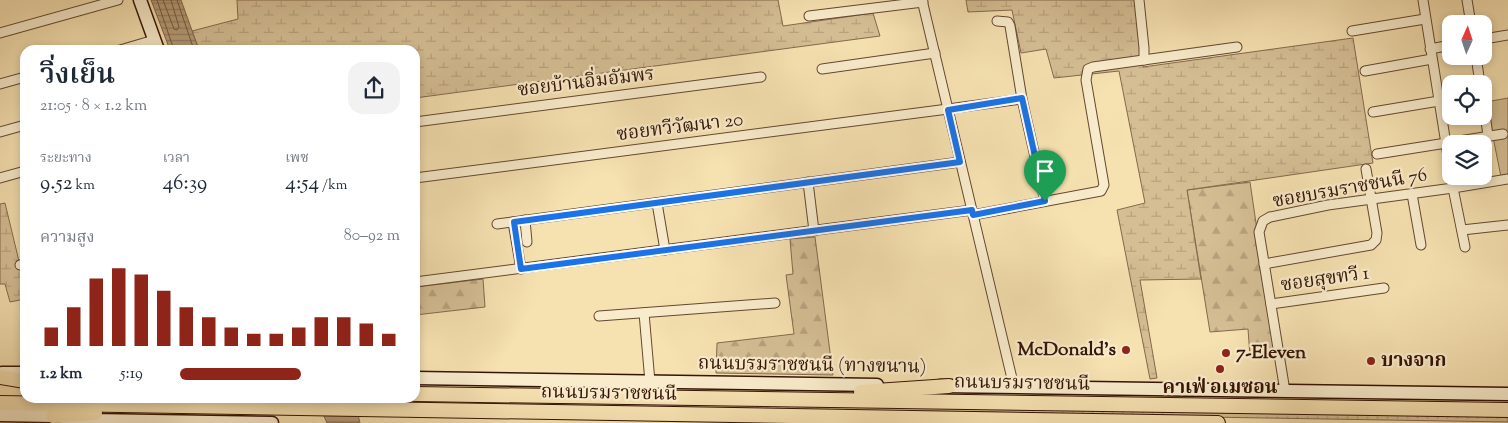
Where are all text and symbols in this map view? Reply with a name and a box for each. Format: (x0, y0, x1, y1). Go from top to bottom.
north arrow (1442, 15, 1492, 65)
map controls (1442, 15, 1492, 185)
text: วิ่งเย็น (40, 56, 115, 96)
street label: ซอยบ้านอิ่มอัมพร (516, 59, 656, 105)
button: share (348, 62, 400, 114)
button: locate (1442, 75, 1492, 125)
text: 21:05 · 8 × 1.2 km (40, 95, 147, 118)
street label: ซอยทวีวัฒนา 20 (615, 107, 745, 149)
button: layers (1442, 135, 1492, 185)
text: ระยะทาง (40, 149, 92, 169)
text: เวลา (163, 149, 190, 169)
text: เพซ (285, 149, 309, 169)
pin (1024, 150, 1066, 201)
icon: arrive (1031, 157, 1059, 185)
street label: ซอยบรมราชชนนี 76 (1271, 162, 1429, 216)
text: 9.52 (40, 169, 73, 199)
text: 46:39 (163, 169, 207, 199)
text: 4:54 (285, 169, 319, 199)
text: km (73, 176, 95, 196)
text: /km (319, 176, 347, 196)
text: 80–92 m (344, 225, 400, 248)
text: ความสูง (40, 227, 95, 250)
street label: ซอยสุขทวี 1 (1279, 260, 1371, 300)
place label: McDonald's (1017, 337, 1117, 364)
place label: 7-Eleven (1236, 340, 1307, 367)
marker: McDonald's (1120, 344, 1132, 356)
marker: 7-Eleven (1220, 347, 1232, 359)
place label: บางจาก (1381, 348, 1447, 375)
street label: ถนนบรมราชชนนี (ทางขนาน) (698, 351, 926, 381)
marker: บางจาก (1365, 355, 1377, 367)
text: 1.2 km (40, 363, 82, 386)
text: 5:19 (120, 363, 143, 386)
marker: คาเฟ่ อเมซอน (1214, 363, 1226, 375)
street label: ถนนบรมราชชนนี (954, 369, 1090, 399)
place label: คาเฟ่ อเมซอน (1163, 375, 1278, 402)
street label: ถนนบรมราชชนนี (541, 379, 677, 409)

